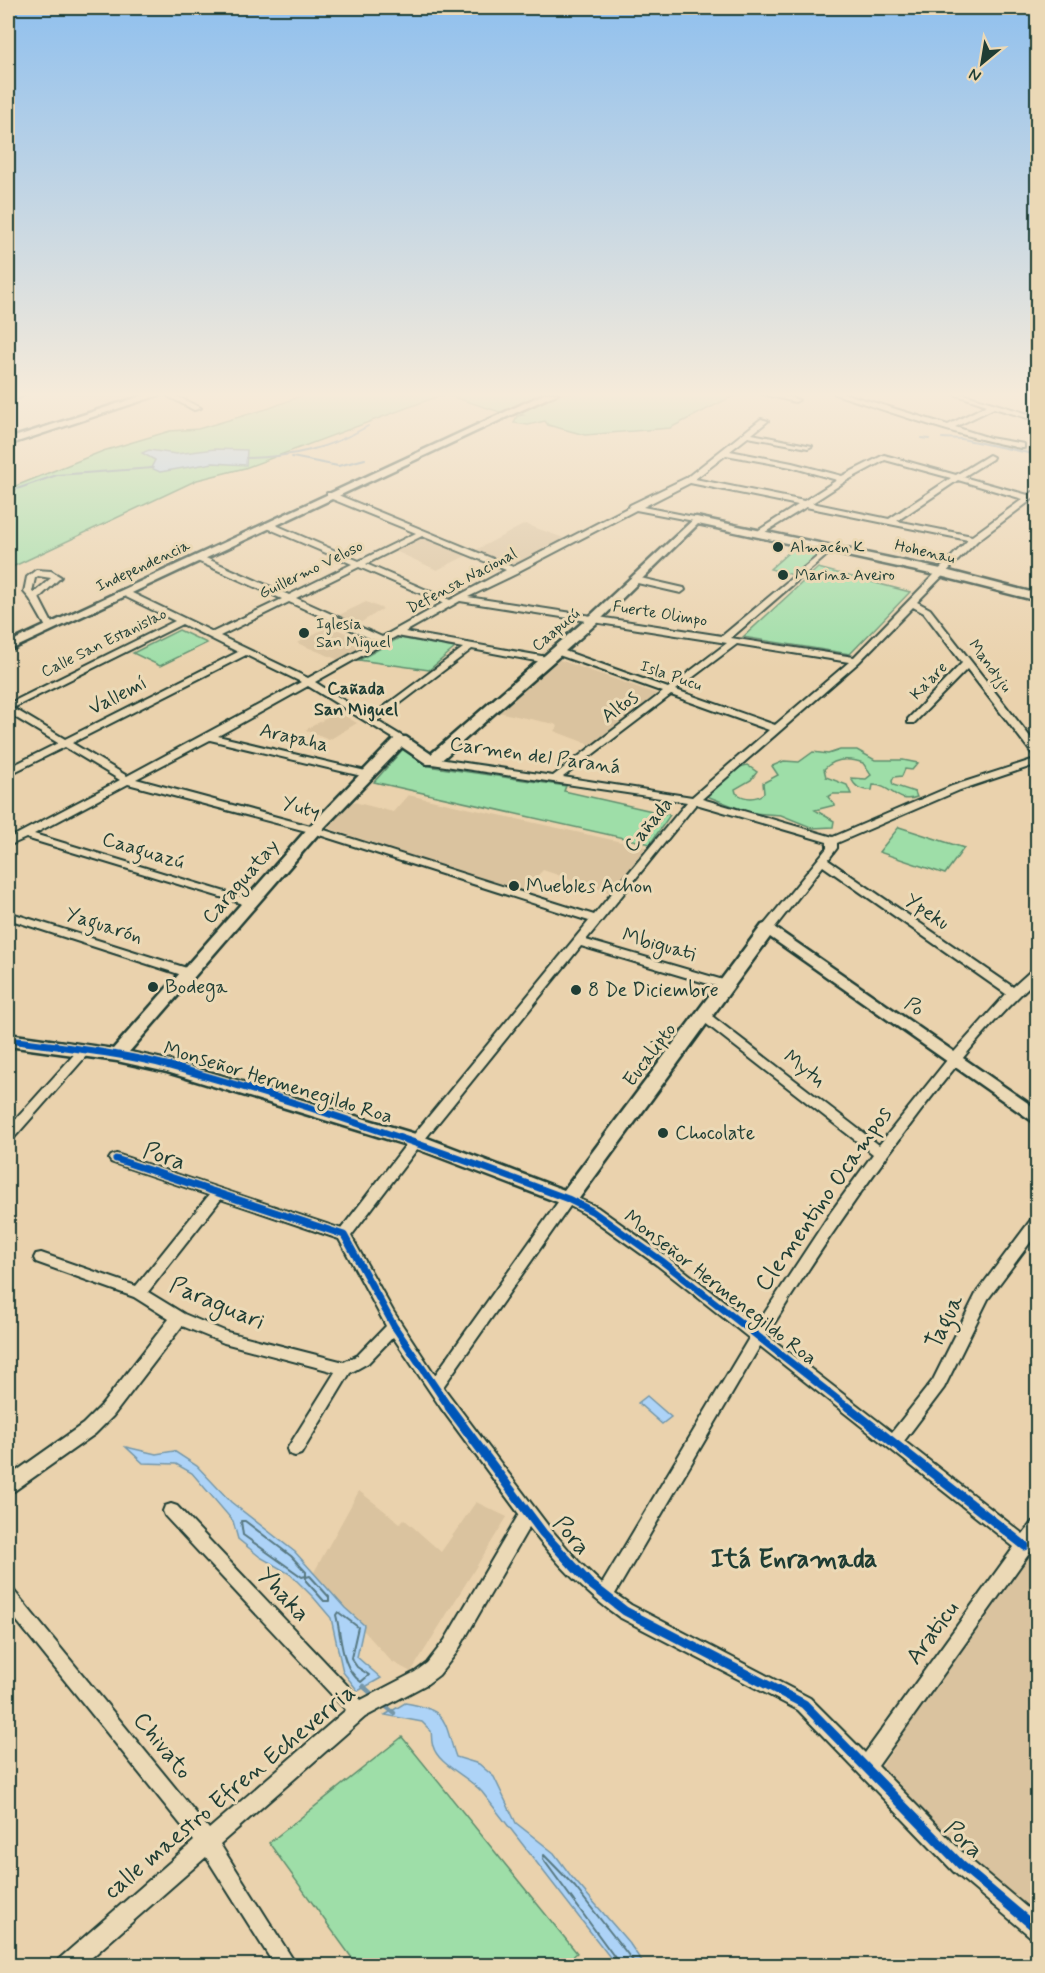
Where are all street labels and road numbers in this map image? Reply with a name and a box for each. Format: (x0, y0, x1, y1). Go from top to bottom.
street label: Independencia (93, 535, 194, 597)
street label: Hohenau (893, 535, 957, 569)
street label: Guillermo Veloso (255, 536, 367, 604)
street label: Defensa Nacional (403, 543, 521, 619)
street label: Fuerte Olimpo (611, 596, 709, 632)
street label: Calle San Estanislao (38, 603, 170, 683)
street label: Caapucú (528, 604, 584, 656)
street label: Mandyju (963, 635, 1017, 697)
street label: Isla Pucu (637, 656, 705, 696)
street label: Ka'are (906, 657, 952, 705)
street label: Vallemí (84, 670, 152, 722)
street label: Altos (596, 684, 644, 730)
street label: Arapaha (257, 717, 331, 759)
street label: Carmen del Paraná (448, 731, 622, 781)
street label: Yuty (279, 790, 323, 826)
street label: Cañada (618, 792, 680, 858)
street label: Caaguazú (98, 826, 187, 878)
street label: Caraguatay (197, 834, 286, 931)
street label: Ypeku (899, 887, 955, 937)
street label: Yaguarón (61, 901, 146, 953)
street label: Mbiguati (619, 922, 699, 969)
street label: Po (899, 991, 929, 1023)
street label: Eucalipto (617, 1017, 683, 1093)
street label: Monseñor Hermenegildo Roa (160, 1035, 396, 1132)
street label: Mytu (777, 1044, 831, 1094)
street label: Clementino Ocampos (748, 1100, 900, 1298)
street label: Pora (139, 1135, 189, 1179)
street label: Monseñor Hermenegildo Roa (617, 1204, 822, 1373)
street label: Paraguari (164, 1270, 269, 1340)
street label: Tagua (919, 1289, 974, 1356)
street label: Pora (545, 1510, 597, 1562)
street label: Yhaka (250, 1561, 316, 1629)
street label: Araticu (899, 1595, 967, 1671)
street label: calle maestro Efren Echeverria (98, 1677, 362, 1907)
street label: Chivato (125, 1706, 199, 1786)
street label: Pora (937, 1814, 989, 1866)

